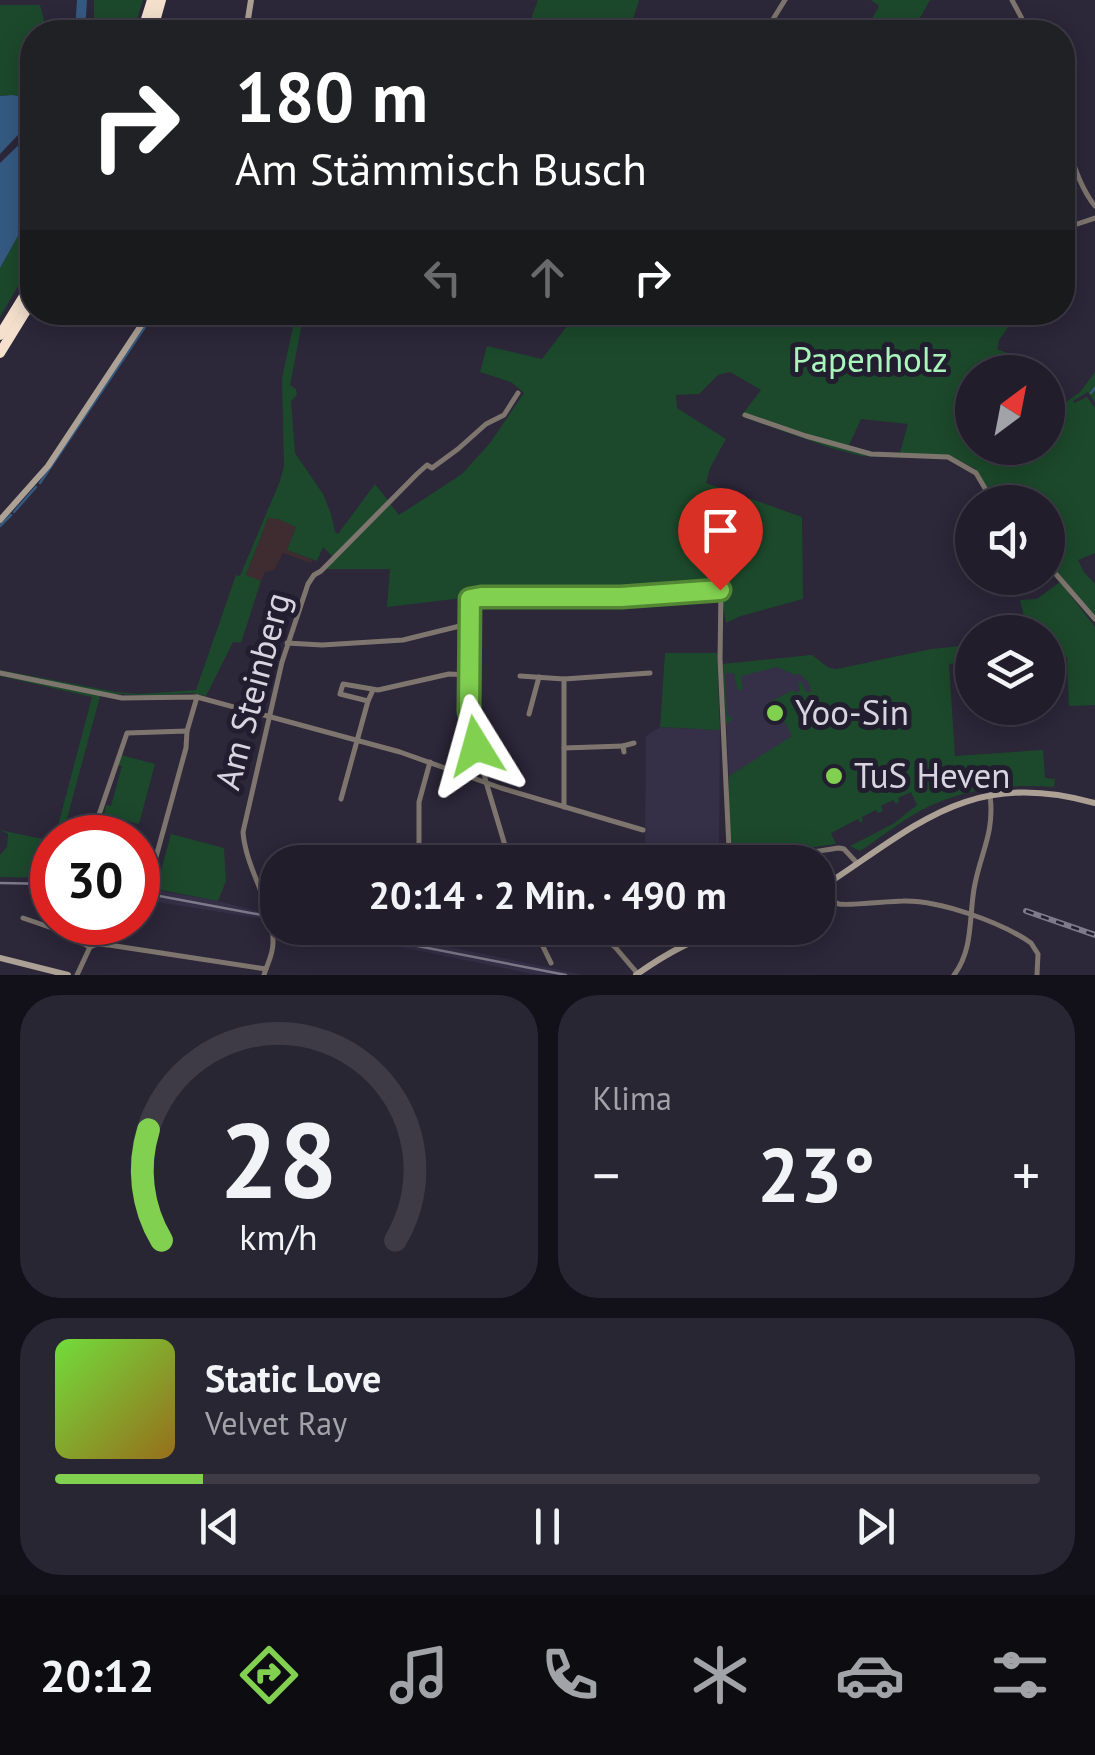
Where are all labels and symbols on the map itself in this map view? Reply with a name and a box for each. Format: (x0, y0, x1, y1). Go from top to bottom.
park label: Papenholz (792, 336, 948, 382)
north arrow (955, 355, 1065, 465)
pin (678, 488, 763, 591)
street label: Am Steinberg (204, 587, 300, 794)
place label: Yoo-Sin (795, 689, 909, 735)
position arrow (424, 694, 528, 798)
marker: Yoo-Sin (764, 702, 786, 724)
place label: TuS Heven (854, 752, 1011, 798)
marker: TuS Heven (823, 765, 845, 787)
speed limit sign: 30 (30, 815, 160, 945)

